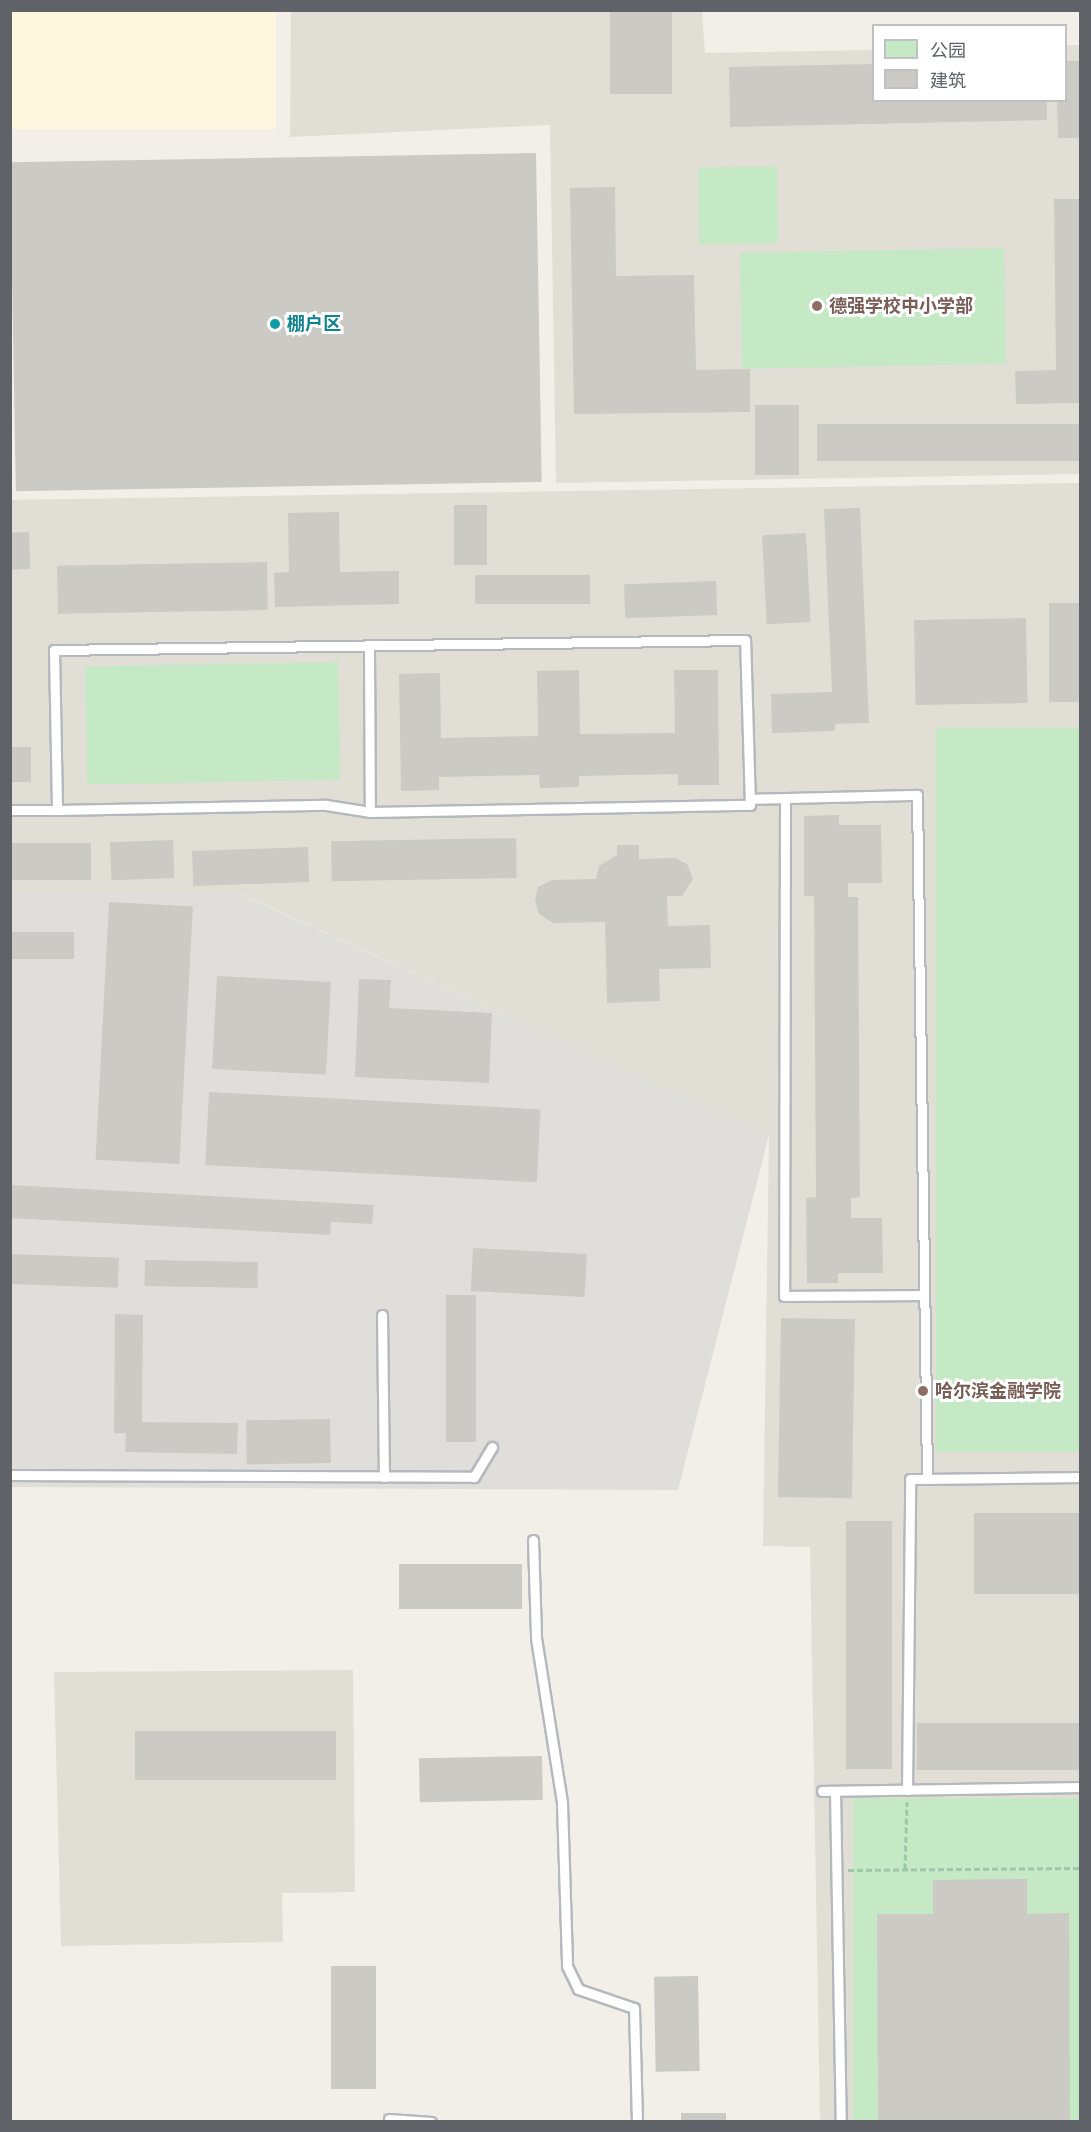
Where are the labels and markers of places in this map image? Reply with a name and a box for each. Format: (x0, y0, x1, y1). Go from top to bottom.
place label: 德强学校中小学部 (829, 295, 973, 317)
marker: 德强学校中小学部 (810, 299, 824, 313)
place label: 棚户区 (287, 313, 341, 335)
marker: 棚户区 (268, 317, 282, 331)
place label: 哈尔滨金融学院 (935, 1380, 1061, 1402)
marker: 哈尔滨金融学院 (916, 1384, 930, 1398)

